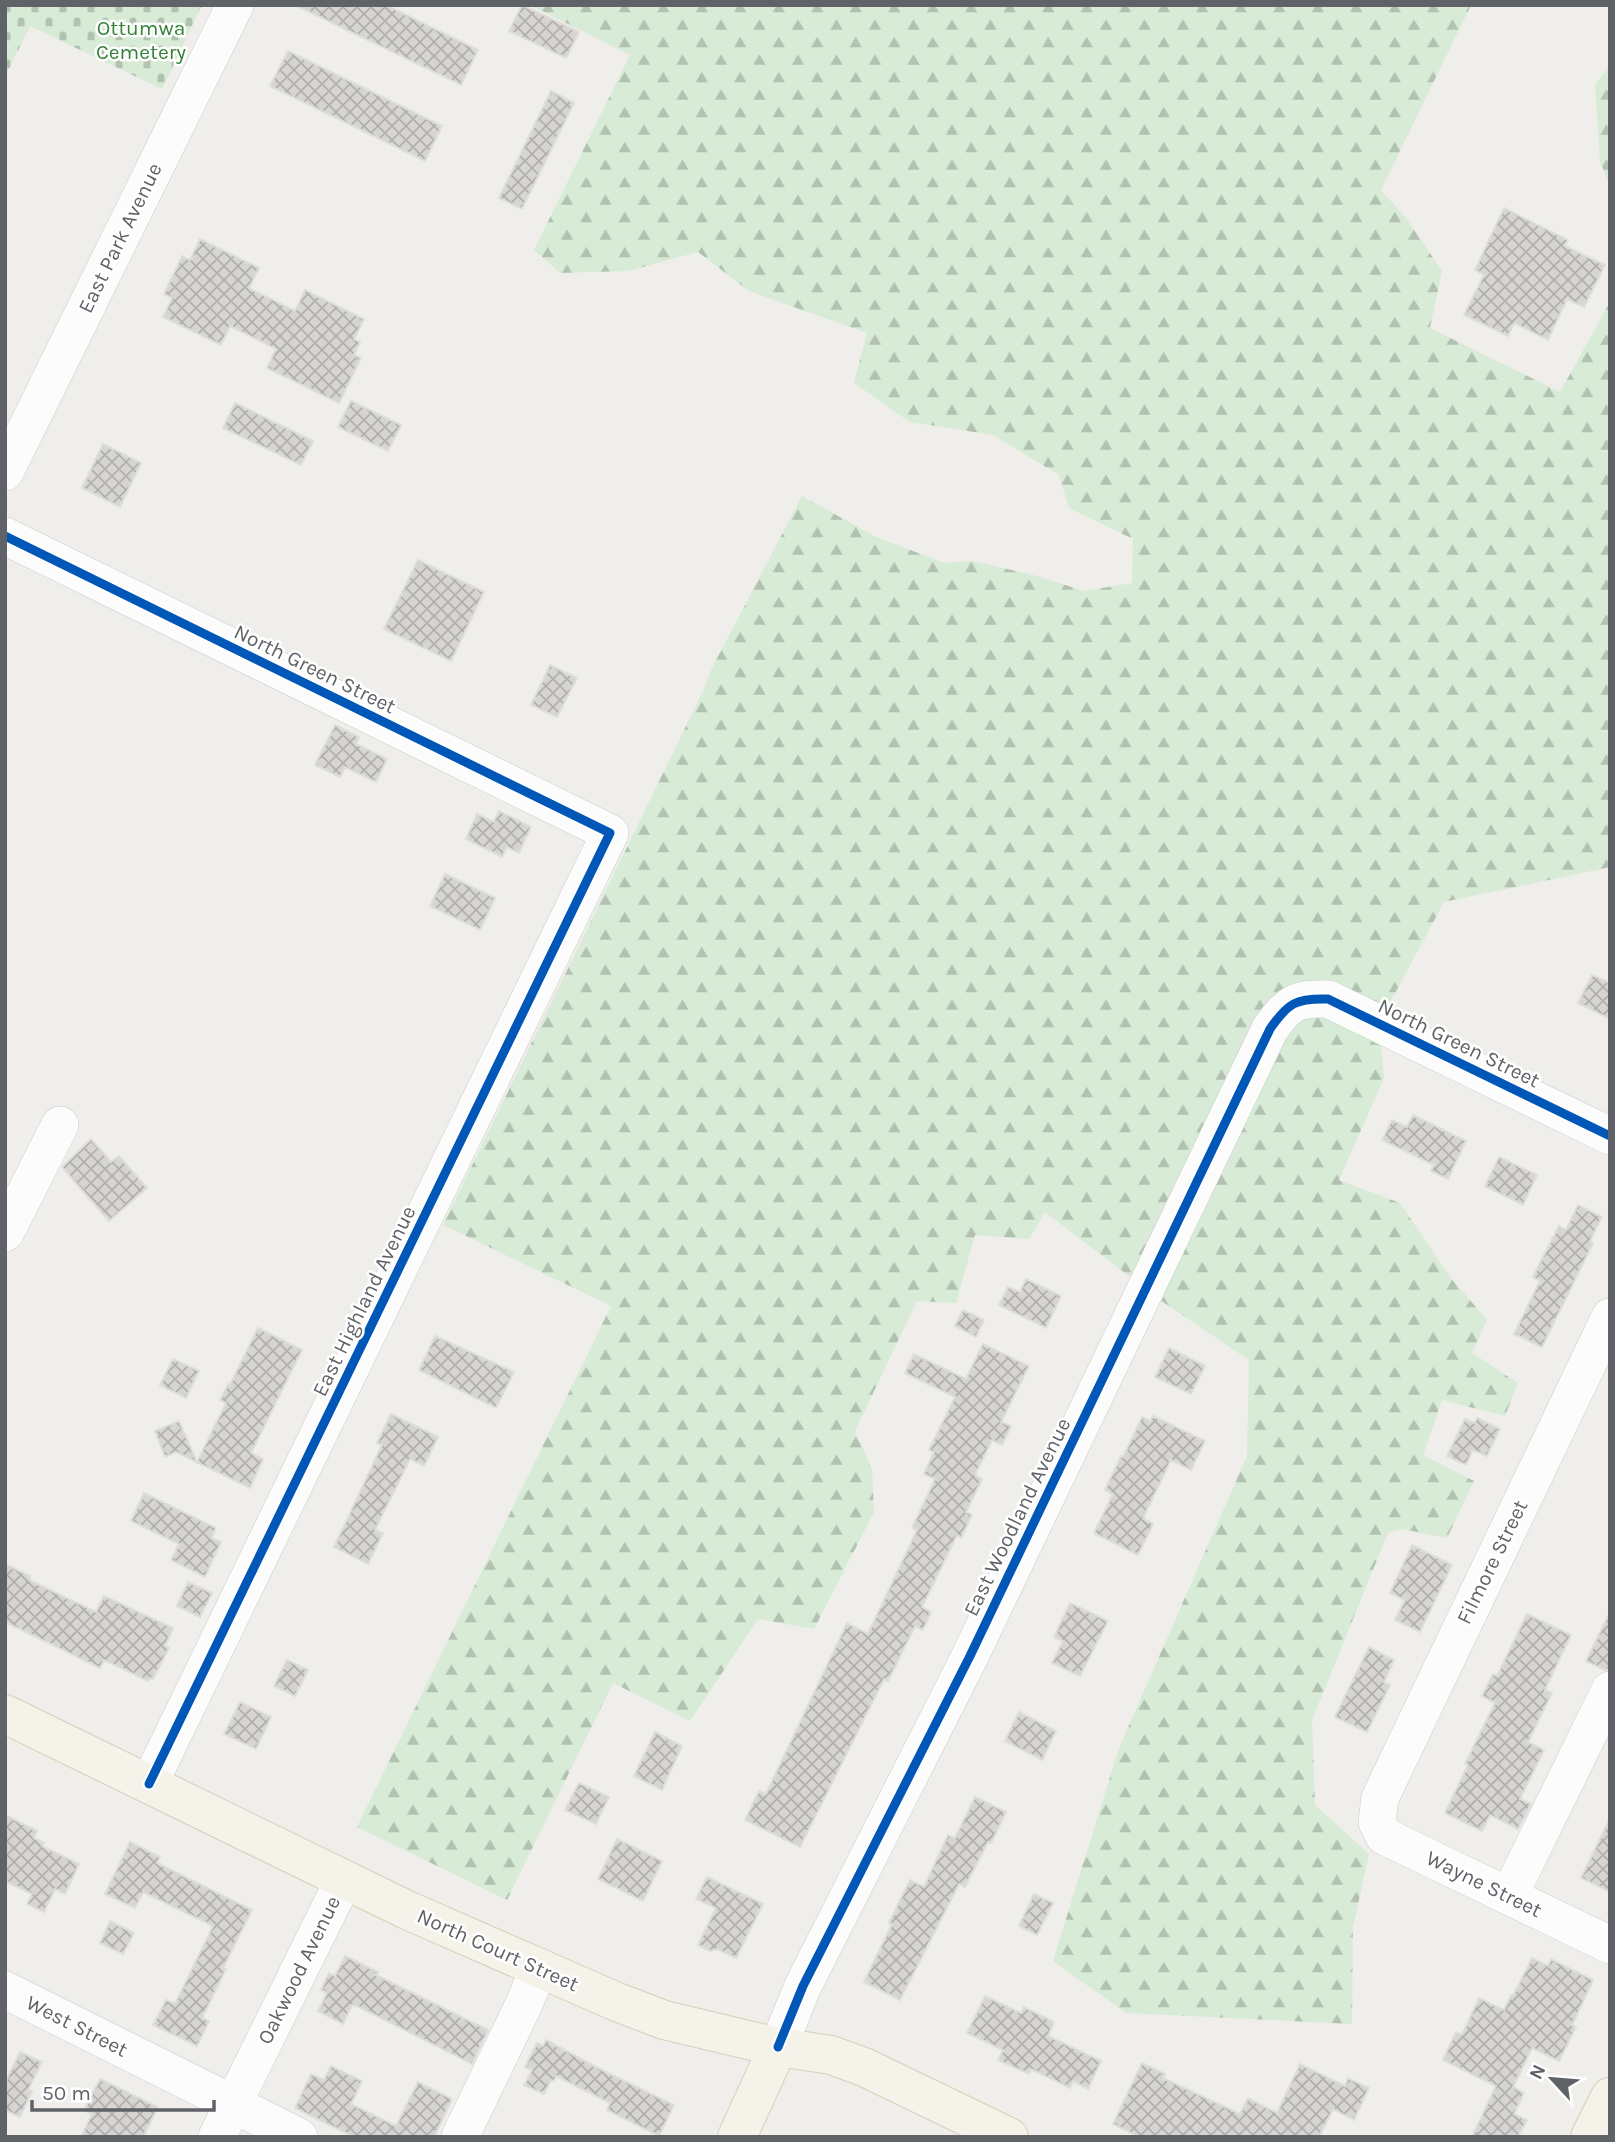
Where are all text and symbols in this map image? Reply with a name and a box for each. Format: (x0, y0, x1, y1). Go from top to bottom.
park label: Ottumwa Cemetery (96, 16, 186, 64)
street label: East Park Avenue (73, 159, 167, 317)
street label: North Green Street (230, 619, 400, 719)
street label: North Green Street (1374, 993, 1544, 1093)
street label: East Highland Avenue (307, 1202, 421, 1400)
street label: East Woodland Avenue (959, 1414, 1075, 1620)
street label: Filmore Street (1452, 1496, 1532, 1628)
street label: Wayne Street (1422, 1846, 1546, 1922)
street label: Oakwood Avenue (253, 1892, 345, 2048)
street label: North Court Street (414, 1904, 583, 1996)
street label: West Street (22, 1990, 132, 2062)
north arrow (1517, 2044, 1587, 2114)
text: N (1525, 2061, 1550, 2083)
scale bar (32, 2068, 214, 2112)
text: 50 m (42, 2081, 91, 2105)

